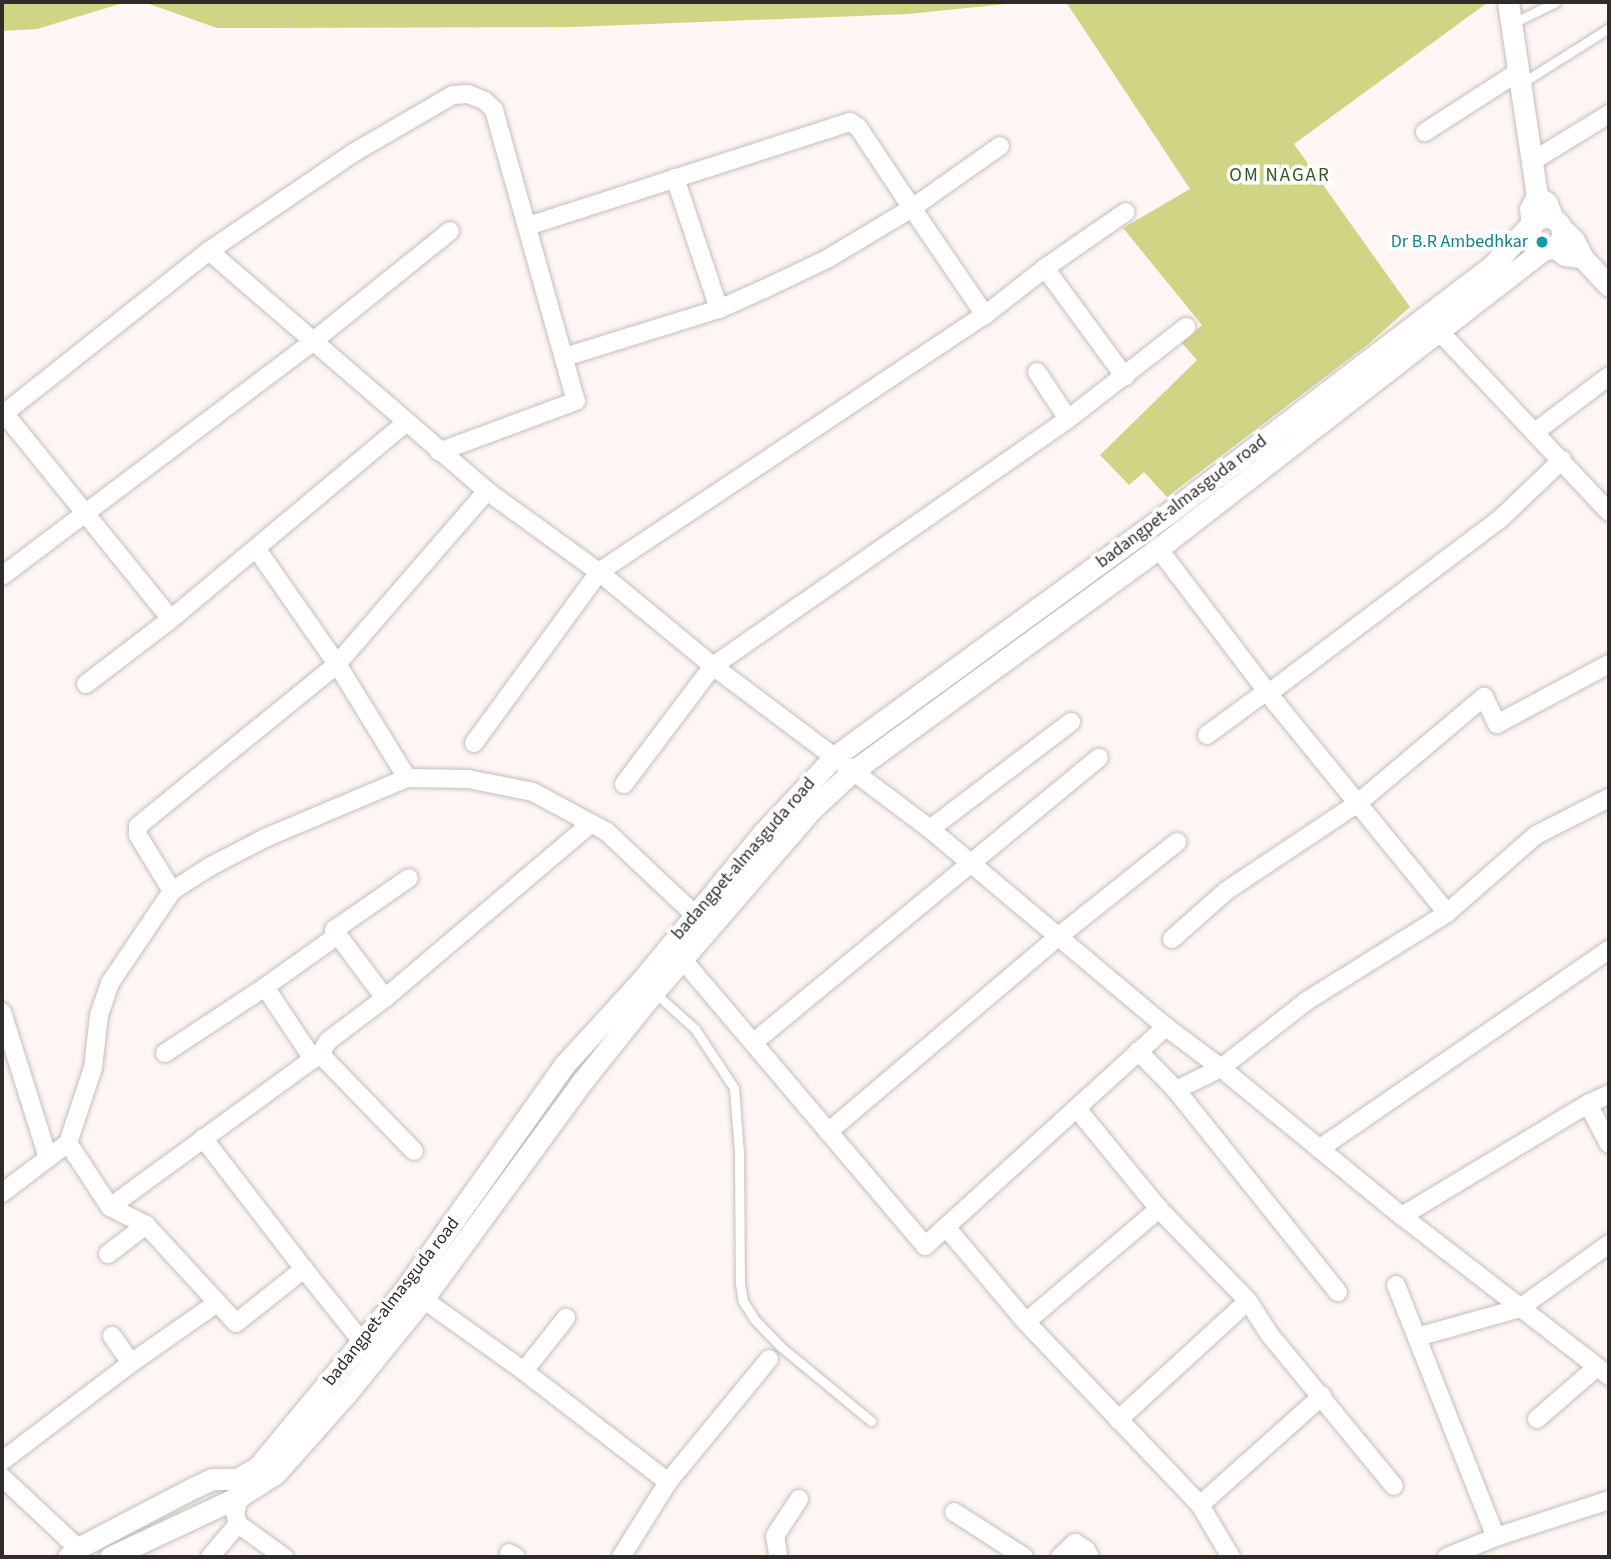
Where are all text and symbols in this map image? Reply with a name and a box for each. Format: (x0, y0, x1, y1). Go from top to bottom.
district label: OM NAGAR (1230, 165, 1330, 187)
place label: Dr B.R Ambedhkar (1391, 231, 1528, 253)
marker: Dr B.R Ambedhkar (1534, 234, 1550, 250)
street label: badangpet-almasguda road (1092, 431, 1272, 573)
street label: badangpet-almasguda road (668, 773, 820, 945)
street label: badangpet-almasguda road (319, 1213, 465, 1391)

